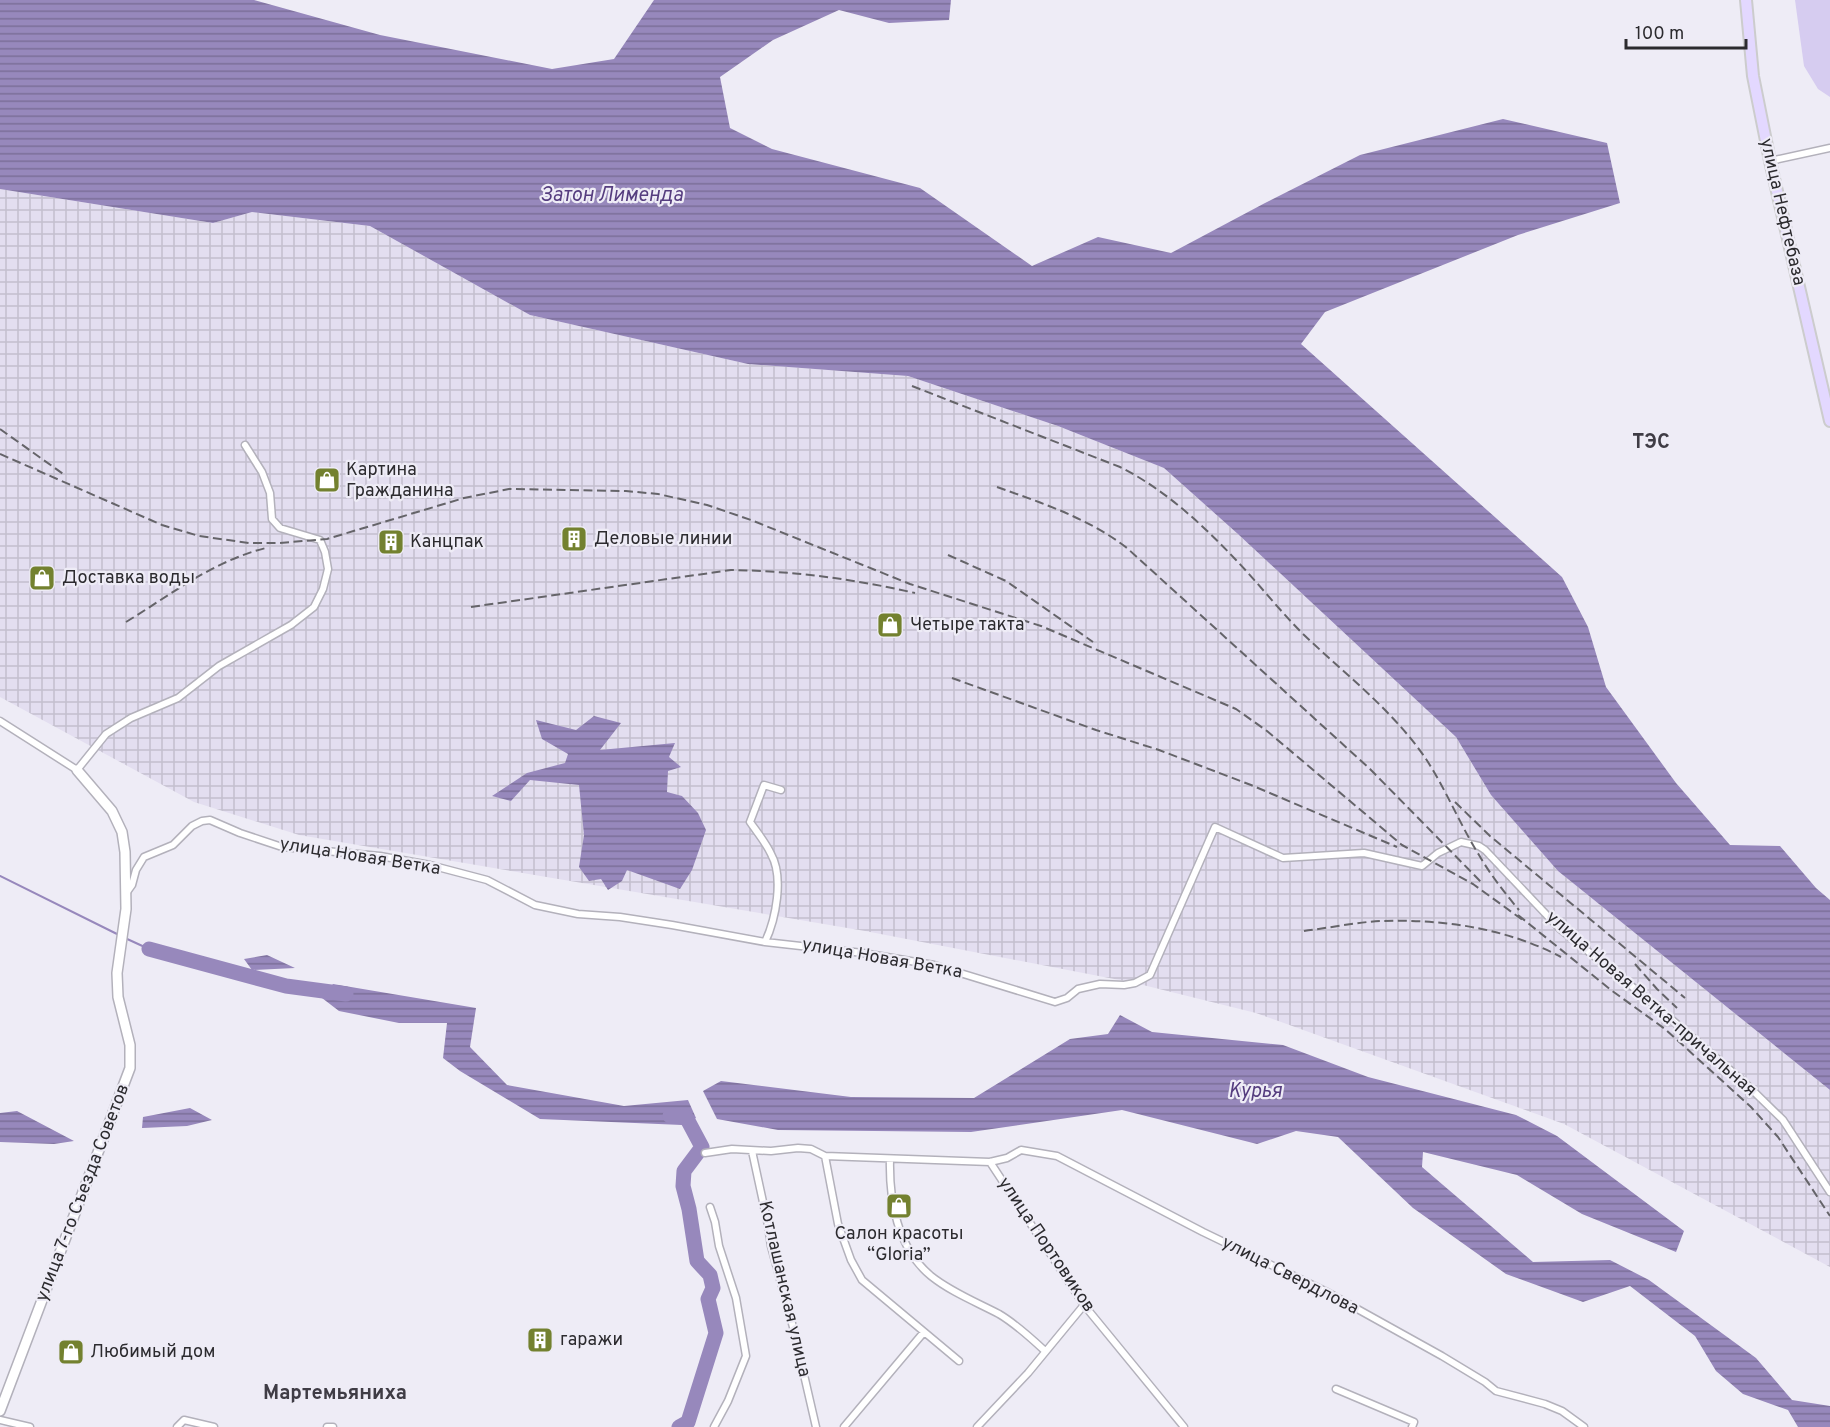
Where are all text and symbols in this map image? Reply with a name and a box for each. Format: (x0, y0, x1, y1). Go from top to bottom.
scale bar (1626, 12, 1746, 50)
text: 100 m (1635, 23, 1684, 46)
street label: улица Нефтебаза (1754, 136, 1810, 288)
water label: Затон Лименда (541, 183, 684, 209)
district label: ТЭС (1632, 430, 1670, 456)
place label: Картина Гражданина (346, 459, 453, 503)
shop icon: Картина Гражданина (312, 465, 342, 495)
building icon: Деловые линии (559, 524, 589, 554)
building icon: Канцпак (376, 527, 406, 557)
place label: Деловые линии (594, 528, 732, 551)
place label: Канцпак (410, 531, 484, 554)
shop icon: Доставка воды (27, 563, 57, 593)
place label: Доставка воды (62, 567, 195, 590)
shop icon: Четыре такта (875, 610, 905, 640)
place label: Четыре такта (910, 614, 1025, 637)
street label: улица Новая Ветка (278, 833, 442, 881)
street label: улица Новая Ветка-причальная (1541, 906, 1761, 1102)
street label: улица Новая Ветка (800, 934, 964, 984)
water label: Курья (1228, 1079, 1282, 1105)
street label: улица 7-го Съезда Советов (31, 1081, 135, 1305)
street label: улица Портовиков (992, 1173, 1100, 1317)
shop icon: Салон красоты “Gloria” (884, 1191, 914, 1221)
street label: Котлашанская улица (753, 1199, 815, 1379)
place label: Салон красоты “Gloria” (834, 1223, 964, 1267)
street label: улица Свердлова (1218, 1231, 1362, 1321)
building icon: гаражи (525, 1325, 555, 1355)
place label: гаражи (560, 1329, 623, 1352)
shop icon: Любимый дом (56, 1337, 86, 1367)
place label: Любимый дом (90, 1341, 215, 1364)
district label: Мартемьяниха (263, 1381, 407, 1407)

